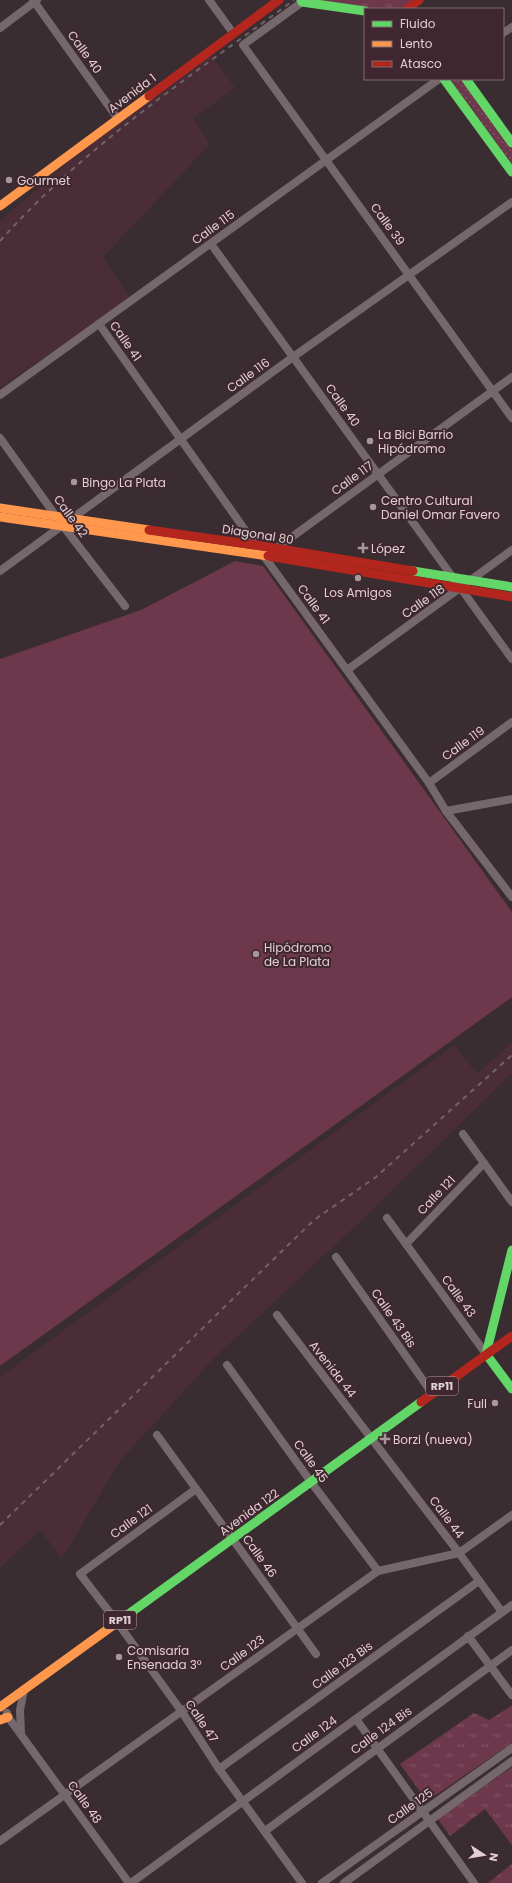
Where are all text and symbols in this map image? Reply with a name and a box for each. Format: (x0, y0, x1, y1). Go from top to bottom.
legend (364, 8, 504, 80)
text: Fluido (400, 15, 436, 32)
street label: Calle 40 (64, 27, 106, 77)
text: Lento (400, 35, 433, 52)
text: Atasco (400, 55, 442, 72)
street label: Avenida 1 (104, 69, 160, 117)
place label: Gourmet (17, 172, 70, 189)
marker: Gourmet (4, 175, 14, 185)
street label: Calle 39 (367, 199, 409, 249)
street label: Calle 115 (188, 206, 238, 248)
street label: Calle 41 (106, 318, 146, 364)
street label: Calle 116 (223, 354, 273, 396)
street label: Calle 40 (322, 380, 364, 430)
place label: La Bici Barrio Hipódromo (378, 426, 454, 457)
marker: La Bici Barrio Hipódromo (365, 436, 375, 446)
street label: Calle 117 (328, 457, 377, 499)
place label: Bingo La Plata (82, 474, 166, 491)
marker: Bingo La Plata (69, 477, 79, 487)
street label: Calle 42 (50, 491, 92, 541)
place label: Centro Cultural Daniel Omar Favero (381, 492, 500, 523)
marker: Centro Cultural Daniel Omar Favero (368, 502, 378, 512)
street label: Diagonal 80 (221, 520, 295, 548)
place label: López (371, 540, 405, 557)
marker: López (358, 543, 368, 553)
marker: Los Amigos (353, 573, 363, 583)
street label: Calle 118 (398, 580, 448, 622)
street label: Calle 41 (294, 581, 334, 627)
place label: Los Amigos (324, 584, 392, 601)
street label: Calle 119 (438, 722, 488, 764)
place label: Hipódromo de La Plata (264, 939, 332, 970)
marker: Hipódromo de La Plata (251, 949, 261, 959)
street label: Calle 121 (413, 1172, 459, 1218)
street label: Calle 43 (438, 1271, 480, 1321)
street label: Calle 43 Bis (367, 1285, 421, 1351)
street label: Avenida 44 (306, 1337, 361, 1401)
road number: RP11 (426, 1377, 458, 1395)
place label: Full (467, 1395, 487, 1412)
marker: Full (490, 1398, 500, 1408)
place label: Borzi (nueva) (393, 1431, 473, 1448)
marker: Borzi (nueva) (380, 1434, 390, 1444)
street label: Calle 45 (290, 1436, 332, 1486)
street label: Avenida 122 (216, 1485, 282, 1539)
street label: Calle 44 (425, 1492, 469, 1542)
street label: Calle 121 (106, 1500, 156, 1542)
street label: Calle 46 (239, 1531, 281, 1581)
road number: RP11 (104, 1611, 136, 1629)
street label: Calle 123 (216, 1631, 268, 1675)
street label: Calle 123 Bis (308, 1637, 376, 1693)
place label: Comisaría Ensenada 3° (127, 1642, 202, 1673)
marker: Comisaría Ensenada 3° (114, 1652, 124, 1662)
street label: Calle 47 (182, 1696, 223, 1746)
street label: Calle 124 Bis (347, 1702, 415, 1758)
street label: Calle 124 (288, 1712, 340, 1756)
street label: Calle 48 (64, 1777, 106, 1827)
street label: Calle 125 (384, 1784, 436, 1828)
north arrow (464, 1835, 504, 1875)
text: N (485, 1851, 502, 1863)

